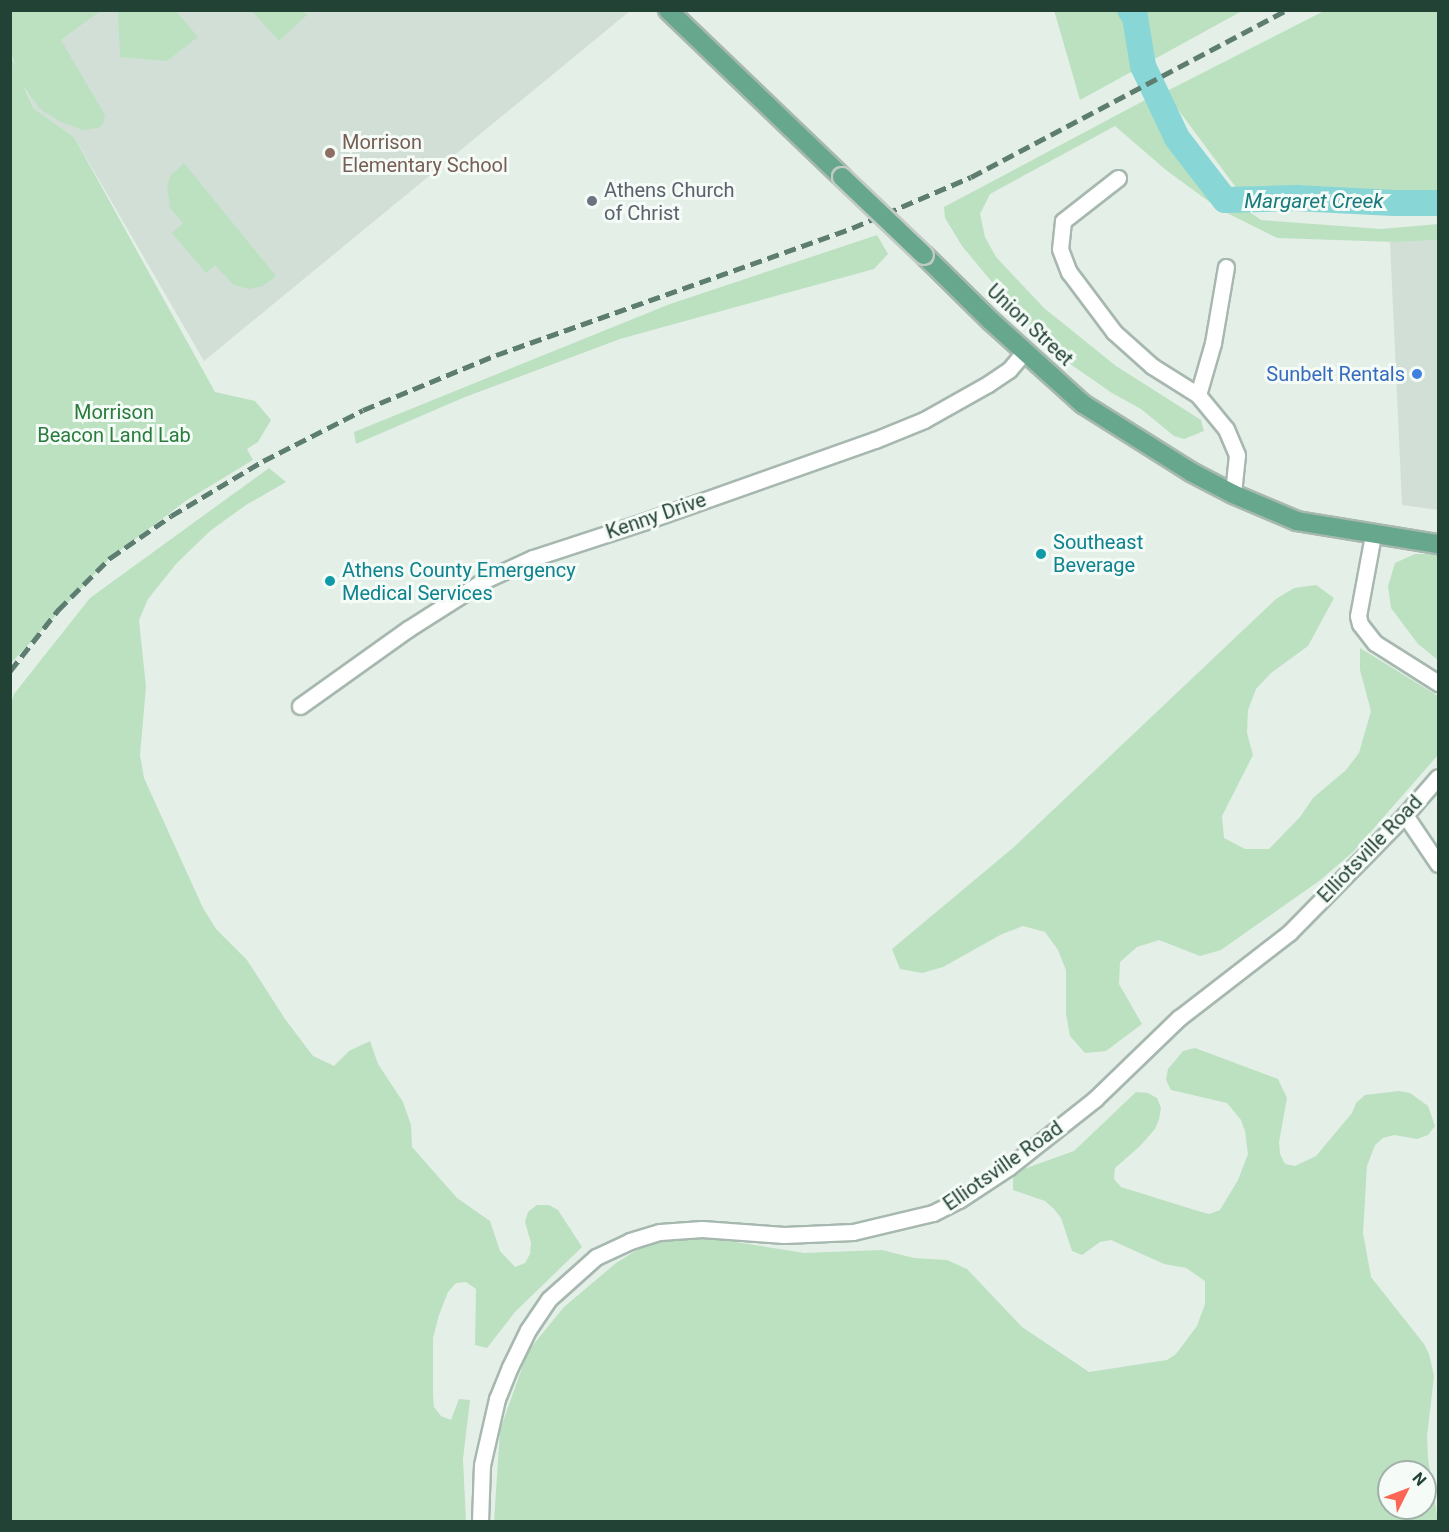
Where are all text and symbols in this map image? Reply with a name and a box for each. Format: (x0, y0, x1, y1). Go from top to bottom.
place label: Morrison Elementary School (342, 130, 508, 177)
marker: Morrison Elementary School (323, 146, 337, 160)
place label: Athens Church of Christ (604, 178, 735, 225)
water label: Margaret Creek (1244, 188, 1384, 214)
marker: Athens Church of Christ (585, 194, 599, 208)
street label: Union Street (982, 279, 1078, 371)
place label: Sunbelt Rentals (1266, 362, 1405, 386)
marker: Sunbelt Rentals (1410, 367, 1424, 381)
park label: Morrison Beacon Land Lab (37, 401, 191, 448)
street label: Kenny Drive (603, 488, 709, 544)
place label: Southeast Beverage (1053, 530, 1143, 577)
marker: Southeast Beverage (1034, 547, 1048, 561)
place label: Athens County Emergency Medical Services (342, 558, 576, 605)
marker: Athens County Emergency Medical Services (323, 574, 337, 588)
street label: Elliotsville Road (1313, 790, 1427, 908)
street label: Elliotsville Road (939, 1116, 1067, 1216)
north arrow (1377, 1460, 1437, 1520)
text: N (1408, 1468, 1430, 1490)

